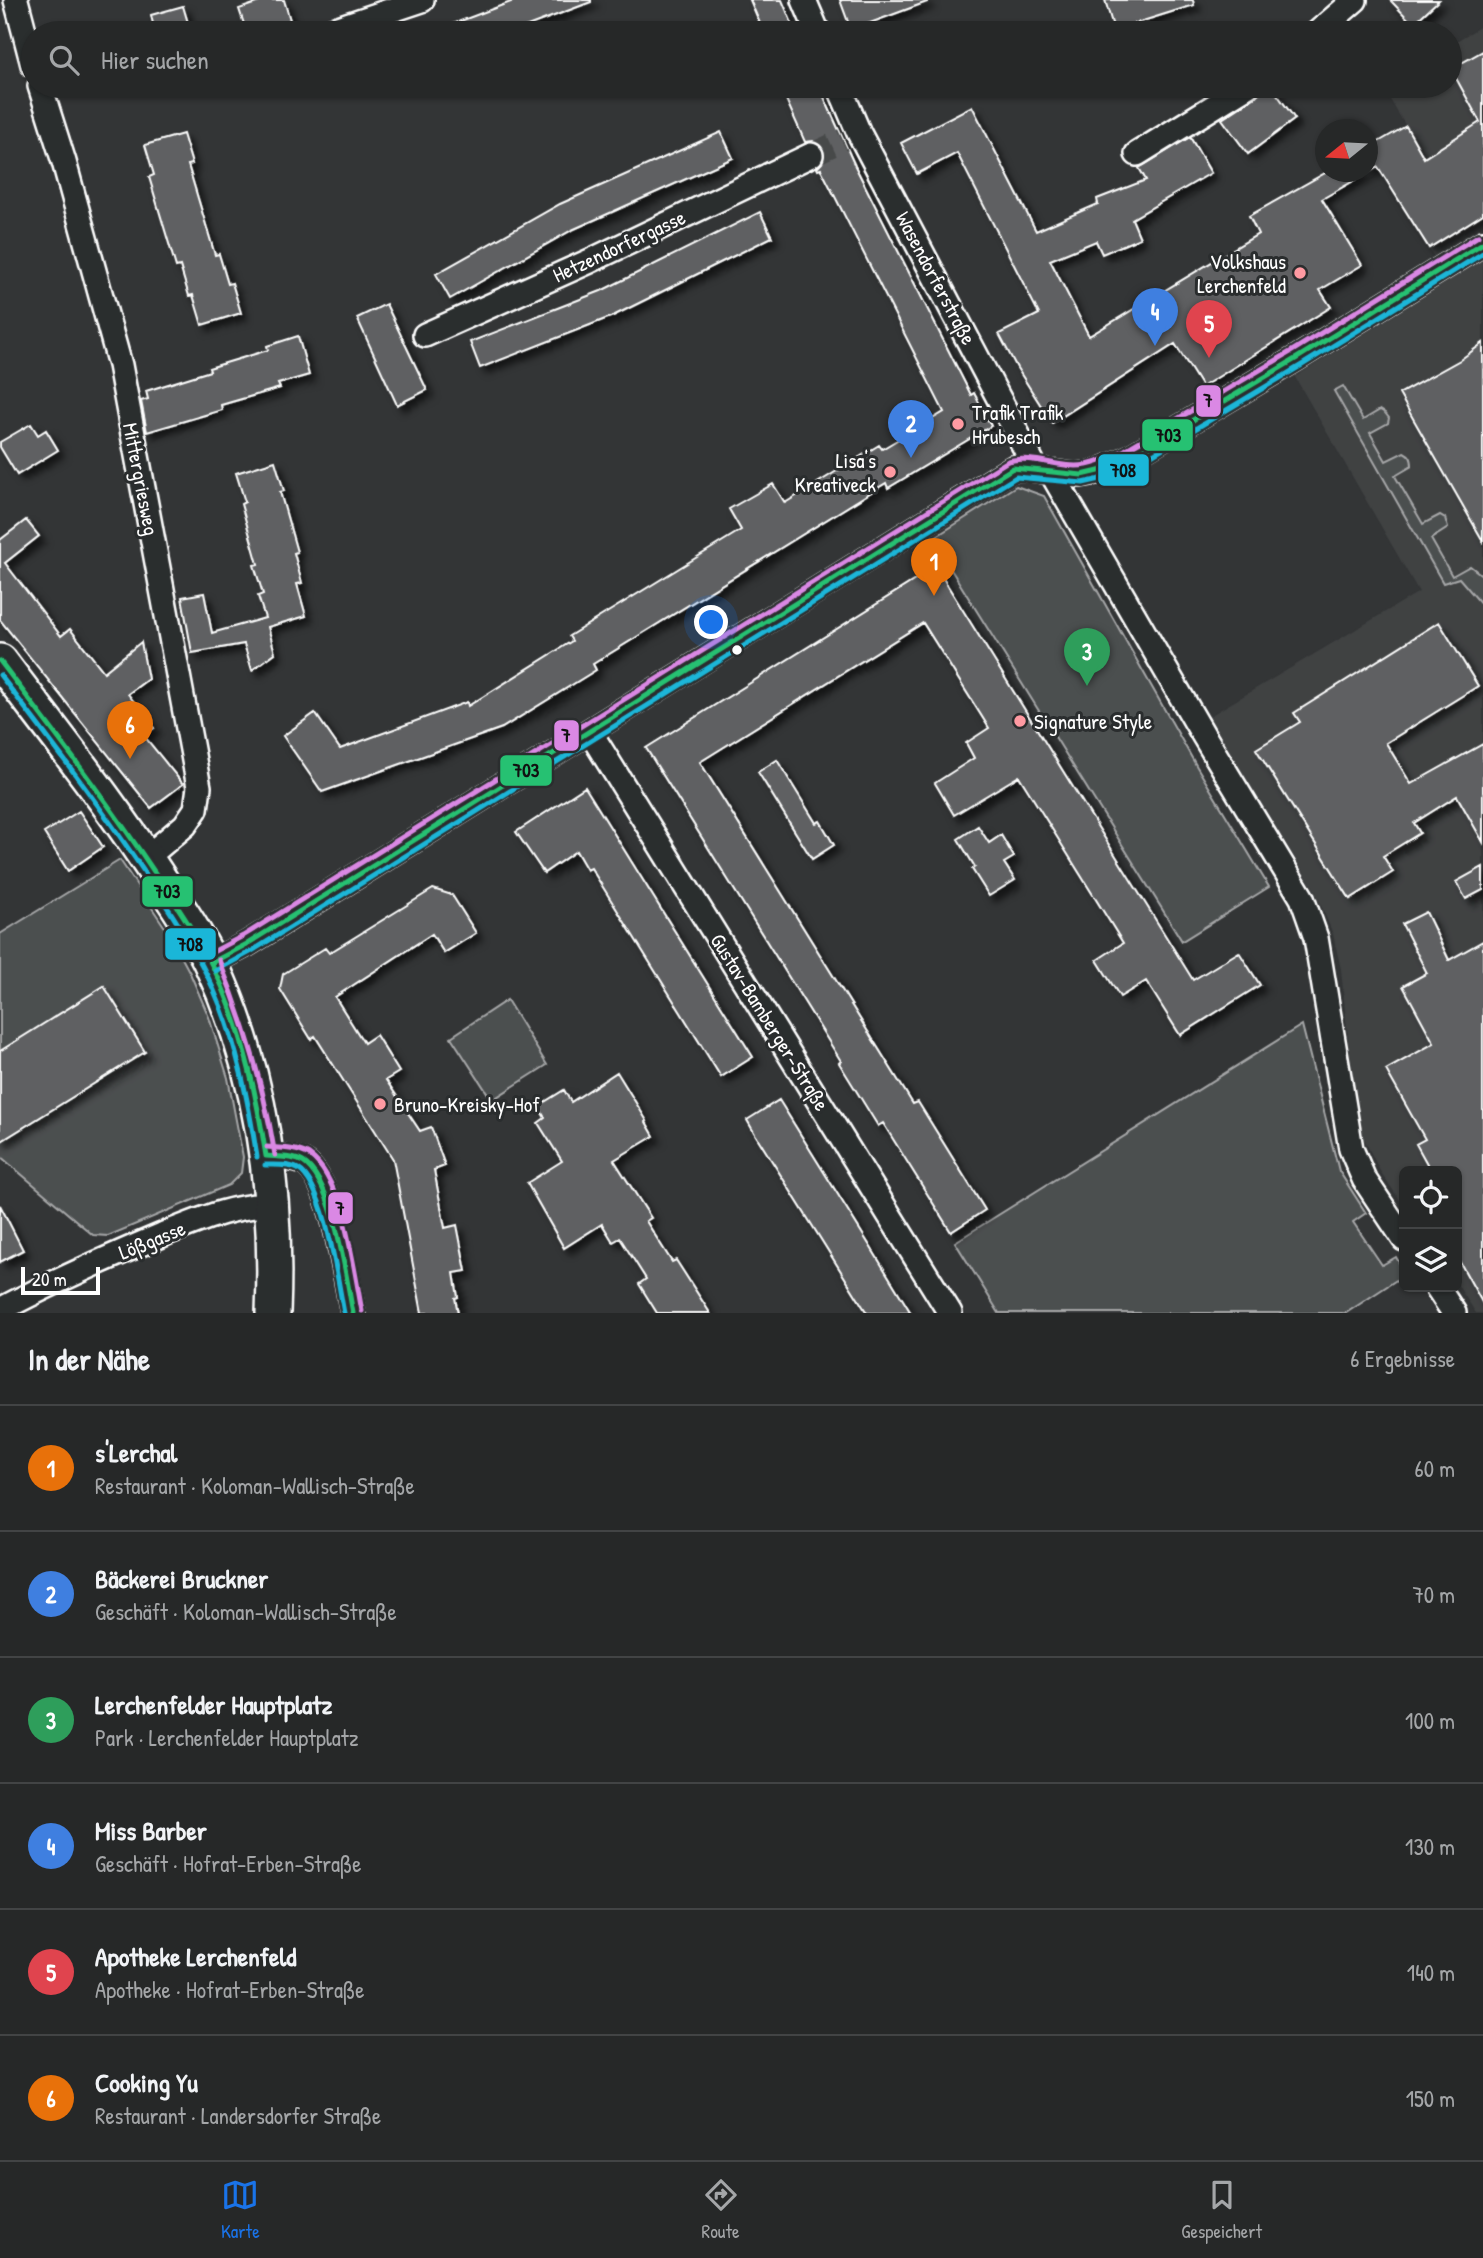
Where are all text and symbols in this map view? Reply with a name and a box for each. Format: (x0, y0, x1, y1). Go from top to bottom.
search box (21, 21, 1462, 98)
icon: search (45, 41, 83, 79)
text: Hier suchen (101, 42, 209, 77)
north arrow (1315, 119, 1378, 182)
street label: Hetzendorfergasse (548, 203, 690, 289)
street label: Wasendorferstraße (889, 206, 983, 350)
place label: Volkshaus Lerchenfeld (1197, 247, 1286, 300)
marker: Volkshaus Lerchenfeld (1292, 265, 1308, 281)
pin: 4 (1132, 288, 1178, 346)
pin: 5 (1186, 300, 1232, 358)
line badge: 7 (1195, 384, 1222, 418)
text: 7 (1202, 387, 1213, 413)
place label: Trafik Trafik Hrubesch (972, 398, 1064, 451)
pin: 2 (888, 400, 934, 458)
marker: Trafik Trafik Hrubesch (950, 416, 966, 432)
line badge: 703 (1141, 418, 1194, 452)
street label: Mittergriesweg (116, 420, 166, 538)
text: 703 (1154, 422, 1182, 448)
place label: Lisa's Kreativeck (795, 446, 876, 499)
line badge: 708 (1097, 453, 1150, 487)
text: 708 (1109, 457, 1136, 483)
marker: Lisa's Kreativeck (882, 464, 898, 480)
pin: 1 (911, 538, 957, 596)
your location (694, 605, 728, 639)
pin: 3 (1064, 628, 1110, 686)
unlabelled marker (730, 643, 744, 657)
pin: 6 (107, 701, 153, 759)
place label: Signature Style (1034, 707, 1152, 736)
marker: Signature Style (1012, 713, 1028, 729)
line badge: 7 (553, 719, 580, 752)
text: 7 (560, 722, 571, 748)
line badge: 703 (499, 754, 553, 787)
text: 703 (512, 757, 540, 783)
line badge: 703 (141, 875, 194, 908)
text: 703 (153, 878, 181, 904)
line badge: 708 (164, 927, 217, 961)
street label: Gustav-Bamberger-Straße (704, 928, 836, 1116)
text: 708 (176, 931, 203, 957)
place label: Bruno-Kreisky-Hof (394, 1090, 540, 1119)
marker: Bruno-Kreisky-Hof (372, 1096, 388, 1112)
map controls (1399, 1166, 1462, 1292)
button: locate (1399, 1166, 1462, 1229)
line badge: 7 (327, 1191, 354, 1225)
text: 7 (334, 1195, 345, 1221)
street label: Lößgasse (114, 1214, 190, 1266)
button: layers (1399, 1229, 1462, 1292)
scale bar (21, 1264, 100, 1296)
text: 20 m (32, 1266, 67, 1292)
text: In der Nähe (28, 1339, 150, 1379)
text: 6 Ergebnisse (1350, 1343, 1455, 1374)
text: s'Lerchal (95, 1435, 177, 1470)
text: 1 (47, 1453, 55, 1484)
text: 60 m (1415, 1453, 1455, 1484)
text: Restaurant · Koloman-Wallisch-Straße (95, 1470, 415, 1501)
text: Bäckerei Bruckner (95, 1561, 268, 1596)
text: 2 (46, 1579, 56, 1610)
text: 70 m (1412, 1579, 1455, 1610)
text: Geschäft · Koloman-Wallisch-Straße (95, 1596, 397, 1627)
text: Lerchenfelder Hauptplatz (95, 1687, 332, 1722)
text: 3 (46, 1705, 56, 1736)
text: 100 m (1405, 1705, 1455, 1736)
text: Park · Lerchenfelder Hauptplatz (95, 1722, 359, 1753)
text: Miss Barber (95, 1813, 207, 1848)
text: 4 (47, 1831, 55, 1862)
text: 130 m (1405, 1831, 1455, 1862)
text: Geschäft · Hofrat-Erben-Straße (95, 1848, 361, 1879)
text: Apotheke Lerchenfeld (95, 1939, 297, 1974)
text: 5 (46, 1957, 56, 1988)
text: 140 m (1407, 1957, 1455, 1988)
text: Apotheke · Hofrat-Erben-Straße (95, 1974, 364, 2005)
text: Cooking Yu (95, 2065, 198, 2100)
text: 6 (46, 2083, 56, 2114)
text: 150 m (1406, 2083, 1455, 2114)
text: Restaurant · Landersdorfer Straße (95, 2100, 381, 2131)
tab: Karte (221, 2176, 260, 2244)
tab: Route (702, 2176, 740, 2244)
tab: Gespeichert (1181, 2176, 1262, 2244)

